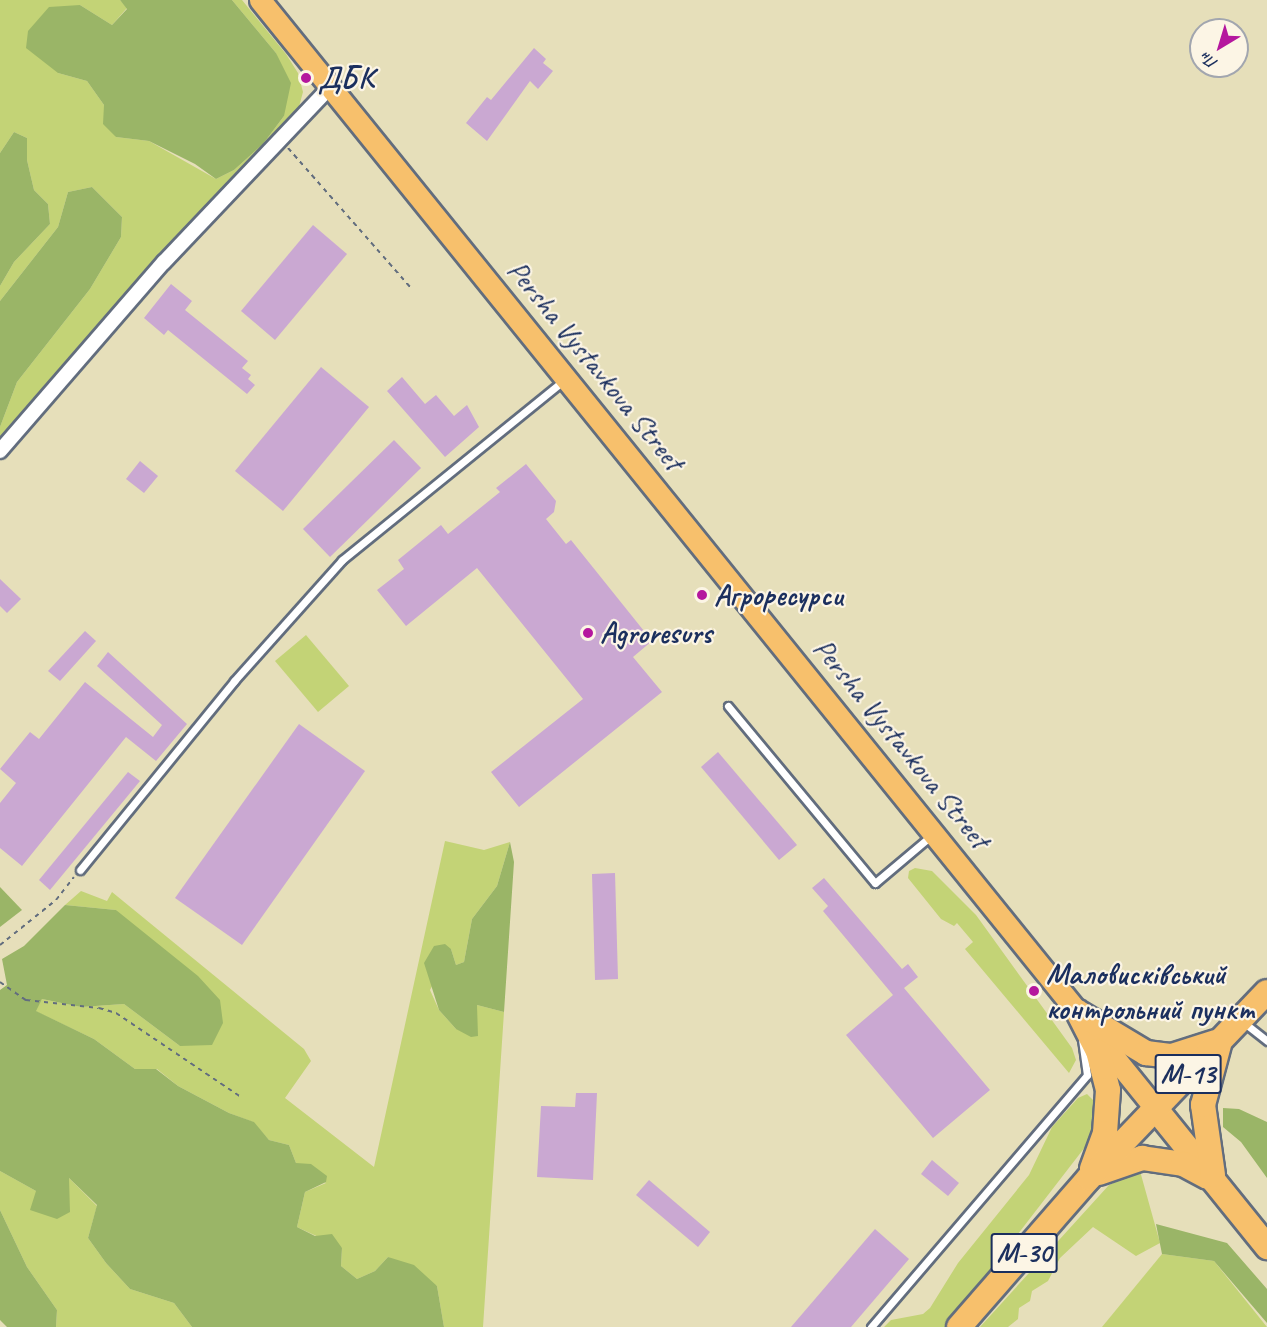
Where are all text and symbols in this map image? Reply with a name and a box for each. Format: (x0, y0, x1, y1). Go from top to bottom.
north arrow (1189, 18, 1249, 78)
text: Пн (1196, 48, 1222, 74)
place label: ДБК (318, 60, 374, 96)
marker: ДБК (299, 71, 313, 85)
street label: Persha Vystavkova Street (500, 252, 692, 478)
place label: Агроресурси (714, 577, 842, 613)
marker: Агроресурси (695, 588, 709, 602)
place label: Agroresurs (600, 615, 712, 651)
marker: Agroresurs (581, 626, 595, 640)
street label: Persha Vystavkova Street (806, 630, 998, 856)
place label: Маловисківський контрольний пункт (1046, 956, 1253, 1026)
marker: Маловисківський контрольний пункт (1027, 984, 1041, 998)
road number: М-13 (1154, 1049, 1222, 1099)
road number: М-30 (990, 1228, 1058, 1278)

